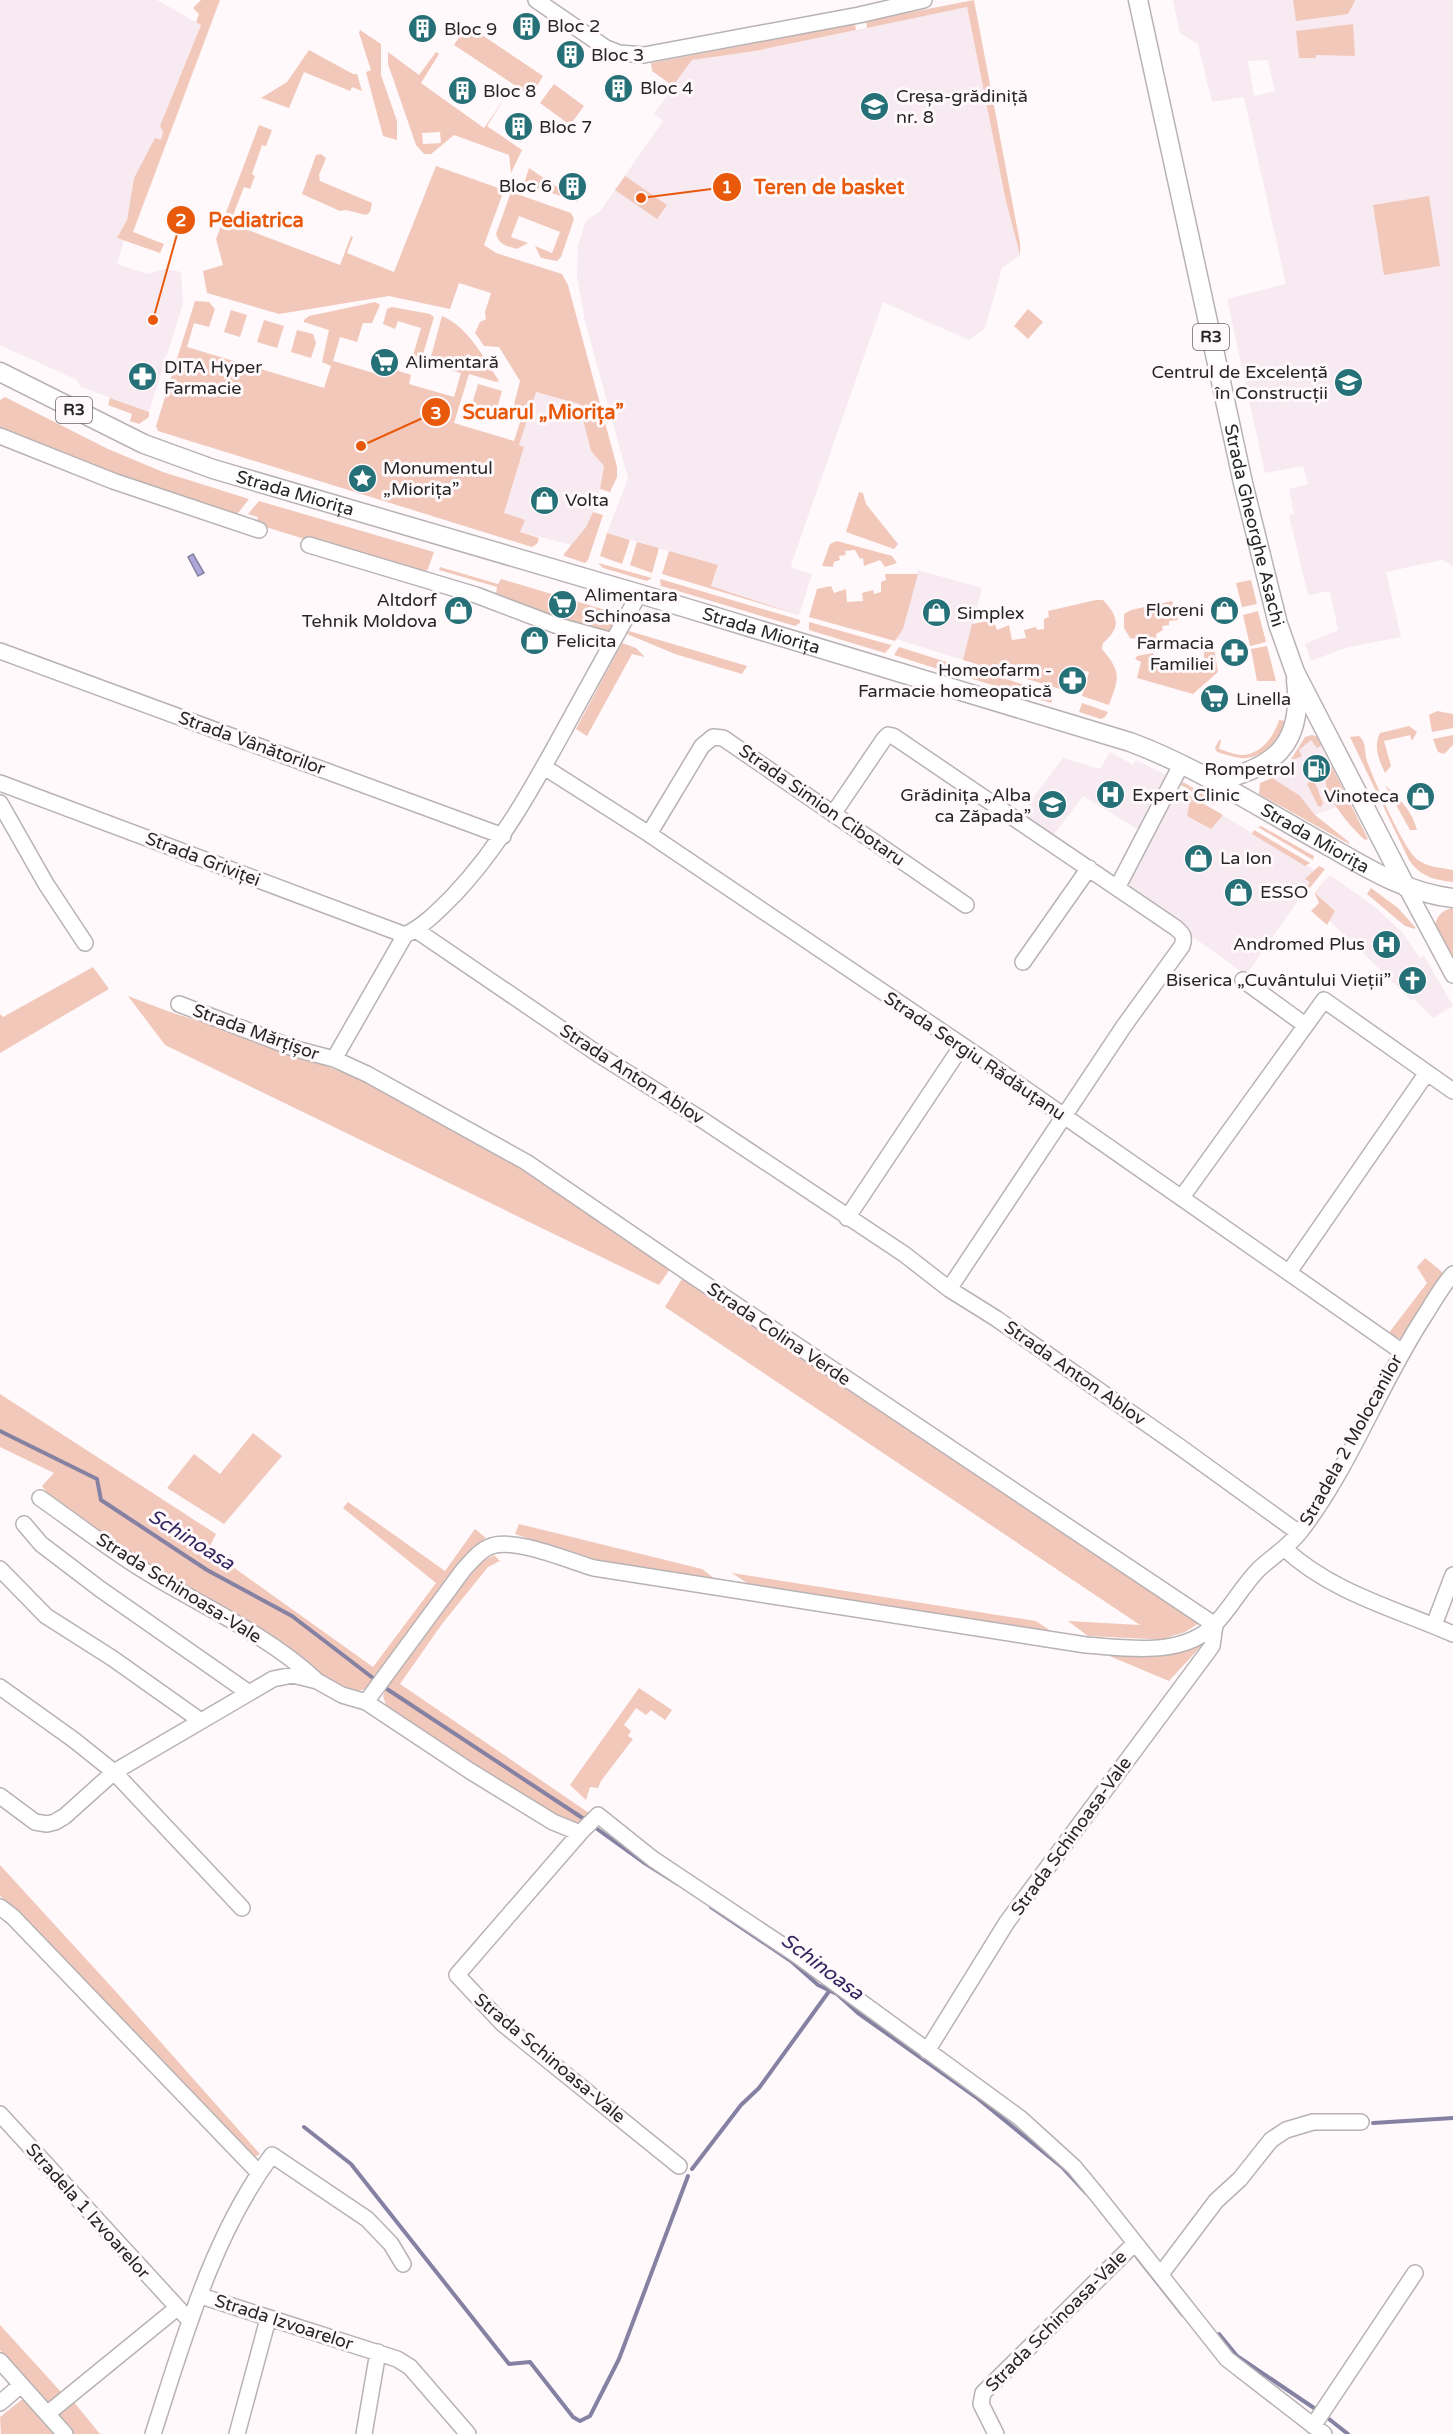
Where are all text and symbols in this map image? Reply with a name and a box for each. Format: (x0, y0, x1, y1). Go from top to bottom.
building icon: Bloc 2 (510, 10, 542, 42)
building icon: Bloc 9 (407, 13, 439, 45)
place label: Bloc 2 (547, 15, 600, 37)
place label: Bloc 9 (444, 18, 497, 40)
building icon: Bloc 3 (554, 39, 586, 71)
place label: Bloc 3 (591, 44, 644, 66)
building icon: Bloc 4 (603, 72, 635, 104)
building icon: Bloc 8 (446, 75, 478, 107)
place label: Bloc 4 (640, 77, 693, 99)
place label: Bloc 8 (483, 80, 536, 102)
place label: Creșa-grădiniță nr. 8 (896, 85, 1028, 128)
school or university icon: Creșa-grădiniță nr. 8 (859, 90, 891, 122)
building icon: Bloc 7 (502, 111, 534, 143)
place label: Bloc 7 (539, 116, 592, 138)
callout: Teren de basket (712, 168, 916, 206)
building icon: Bloc 6 (557, 170, 589, 202)
place label: Bloc 6 (499, 175, 552, 197)
text: 1 (721, 176, 733, 198)
text: Teren de basket (753, 176, 905, 200)
callout: Pediatrica (166, 201, 315, 239)
text: 2 (175, 209, 187, 231)
text: Pediatrica (208, 209, 304, 233)
road number: R3 (1193, 324, 1229, 350)
supermarket icon: Alimentară (368, 346, 400, 378)
place label: Alimentară (405, 351, 499, 373)
place label: DITA Hyper Farmacie (164, 356, 262, 399)
pharmacy icon: DITA Hyper Farmacie (127, 361, 159, 393)
place label: Centrul de Excelență în Construcții (1152, 361, 1328, 404)
school or university icon: Centrul de Excelență în Construcții (1333, 366, 1365, 398)
callout: Scuarul „Miorița” (421, 393, 636, 431)
road number: R3 (56, 397, 92, 423)
text: Scuarul „Miorița” (462, 401, 624, 425)
text: 3 (430, 402, 442, 424)
street label: Strada Gheorghe Asachi (1219, 422, 1289, 630)
place label: Monumentul „Miorița” (383, 457, 493, 500)
place icon: Monumentul „Miorița” (346, 462, 378, 494)
street label: Strada Miorița (234, 465, 357, 521)
shop icon: Volta (528, 484, 560, 516)
place label: Volta (565, 489, 609, 511)
place label: Alimentara Schinoasa (584, 584, 678, 627)
place label: Altdorf Tehnik Moldova (302, 589, 437, 632)
supermarket icon: Alimentara Schinoasa (547, 589, 579, 621)
shop icon: Altdorf Tehnik Moldova (442, 594, 474, 626)
shop icon: Floreni (1209, 594, 1241, 626)
shop icon: Simplex (920, 597, 952, 629)
place label: Floreni (1146, 599, 1204, 621)
street label: Strada Miorița (700, 602, 823, 659)
place label: Simplex (957, 602, 1025, 624)
shop icon: Felicita (519, 625, 551, 657)
place label: Felicita (556, 630, 616, 652)
place label: Farmacia Familiei (1137, 632, 1214, 675)
pharmacy icon: Farmacia Familiei (1219, 637, 1251, 669)
place label: Homeofarm - Farmacie homeopatică (858, 659, 1052, 702)
pharmacy icon: Homeofarm - Farmacie homeopatică (1057, 664, 1089, 696)
supermarket icon: Linella (1199, 683, 1231, 715)
place label: Linella (1236, 688, 1291, 710)
street label: Strada Vânătorilor (176, 706, 328, 780)
street label: Strada Simion Cibotaru (735, 739, 909, 871)
fuel station icon: Rompetrol (1300, 753, 1332, 785)
place label: Rompetrol (1204, 758, 1295, 780)
hospital icon: Expert Clinic (1095, 779, 1127, 811)
shop icon: Vinoteca (1404, 780, 1436, 812)
place label: Grădinița „Alba ca Zăpada” (900, 784, 1031, 827)
place label: Expert Clinic (1132, 784, 1240, 806)
place label: Vinoteca (1324, 785, 1399, 807)
school or university icon: Grădinița „Alba ca Zăpada” (1036, 789, 1068, 821)
street label: Strada Miorița (1257, 799, 1373, 878)
street label: Strada Griviței (142, 827, 264, 891)
shop icon: La Ion (1183, 842, 1215, 874)
place label: La Ion (1220, 847, 1272, 869)
shop icon: ESSO (1223, 876, 1255, 908)
place label: ESSO (1260, 881, 1308, 903)
hospital icon: Andromed Plus (1370, 928, 1402, 960)
place label: Andromed Plus (1233, 933, 1365, 955)
church icon: Biserica „Cuvântului Vieții” (1396, 964, 1428, 996)
place label: Biserica „Cuvântului Vieții” (1166, 969, 1391, 991)
street label: Strada Sergiu Rădăuțanu (880, 987, 1070, 1125)
street label: Strada Mărțișor (190, 999, 322, 1065)
street label: Strada Anton Ablov (556, 1019, 709, 1129)
street label: Strada Colina Verde (703, 1278, 855, 1390)
street label: Strada Anton Ablov (1000, 1316, 1150, 1430)
street label: Stradela 2 Molocanilor (1295, 1350, 1407, 1529)
water label: Schinoasa (144, 1504, 239, 1576)
street label: Strada Schinoasa-Vale (92, 1528, 266, 1648)
street label: Strada Schinoasa-Vale (1006, 1752, 1136, 1920)
water label: Schinoasa (776, 1928, 868, 2006)
street label: Strada Schinoasa-Vale (470, 1988, 630, 2128)
street label: Stradela 1 Izvoarelor (21, 2139, 155, 2283)
street label: Strada Schinoasa-Vale (981, 2246, 1131, 2396)
street label: Strada Izvoarelor (212, 2289, 356, 2355)

